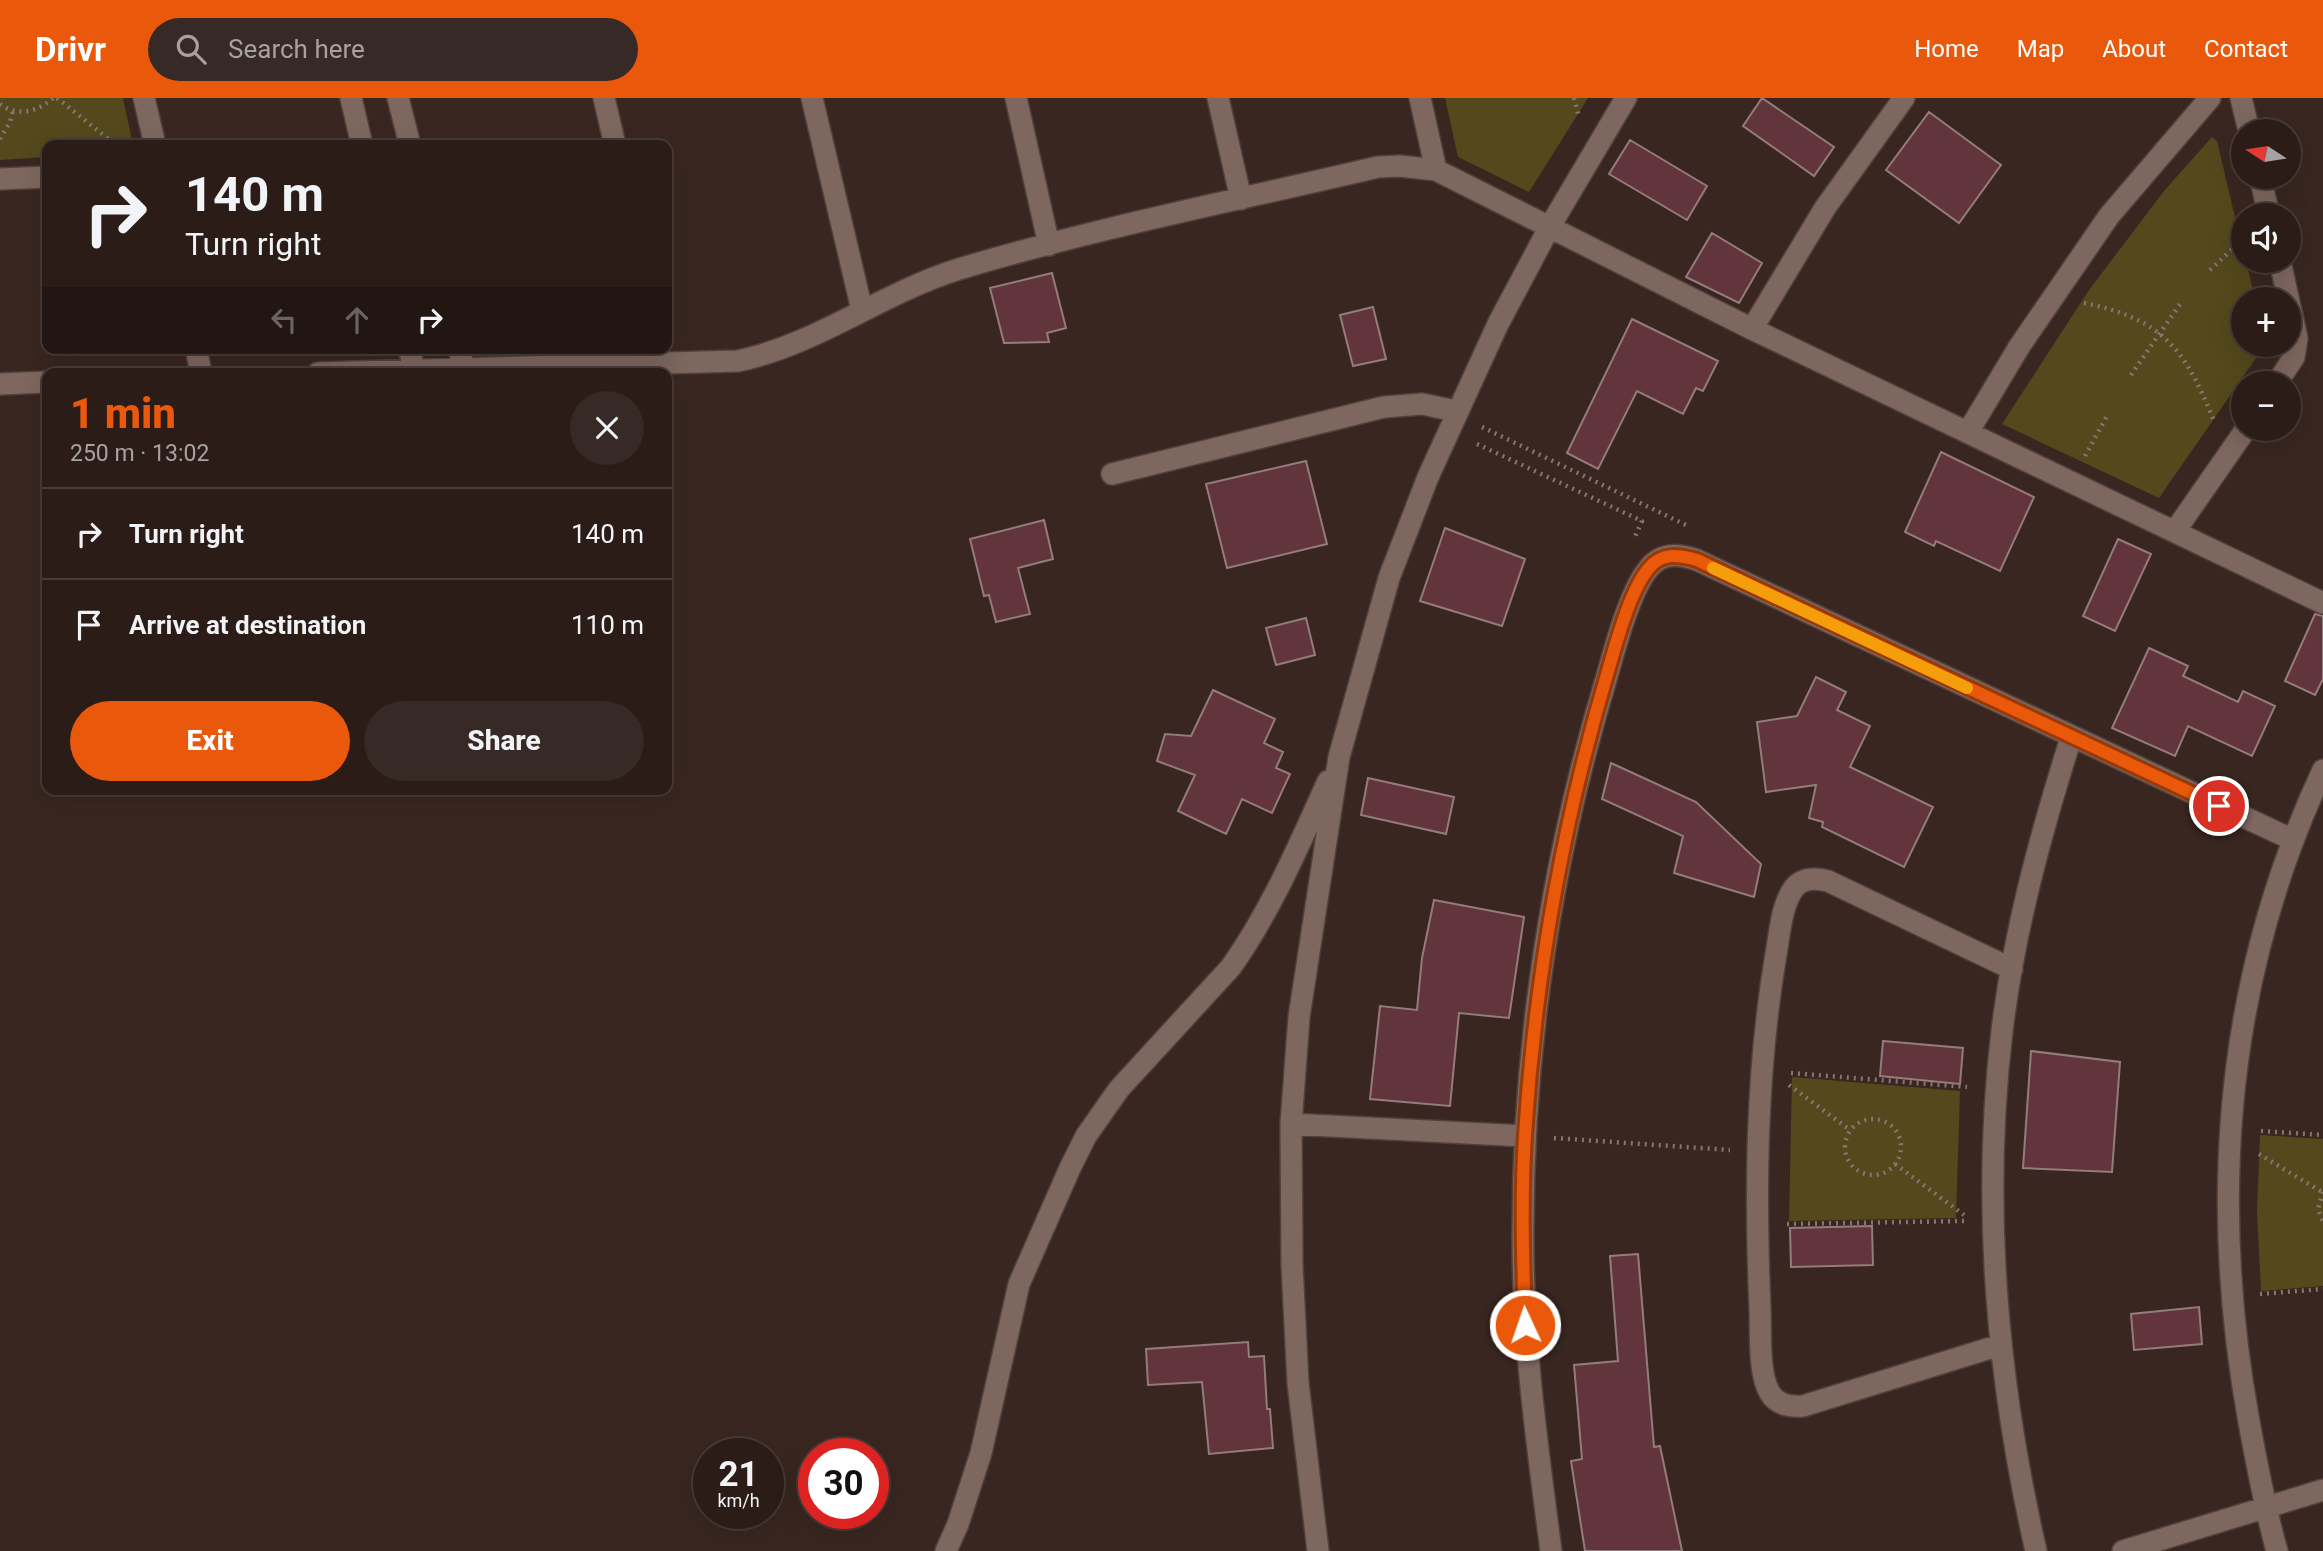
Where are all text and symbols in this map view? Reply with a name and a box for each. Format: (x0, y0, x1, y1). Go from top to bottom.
search box (148, 18, 638, 81)
text: Drivr (35, 30, 106, 69)
icon: search (172, 30, 210, 68)
text: Search here (228, 34, 365, 64)
text: Home (1914, 35, 1979, 63)
text: Map (2017, 35, 2064, 63)
text: About (2102, 35, 2166, 63)
text: Contact (2204, 35, 2288, 63)
north arrow (2231, 119, 2301, 189)
map controls (2231, 119, 2301, 441)
text: 140 m (185, 166, 324, 223)
icon: right (70, 168, 161, 259)
button: sound (2231, 203, 2301, 273)
text: Turn right (185, 225, 321, 263)
button: + (2231, 287, 2301, 357)
icon: left (265, 301, 303, 339)
icon: ahead (338, 301, 376, 339)
icon: right (411, 301, 449, 339)
button: − (2231, 371, 2301, 441)
text: 1 min (70, 389, 176, 438)
button: close (570, 391, 644, 465)
text: 250 m · 13:02 (70, 440, 209, 467)
icon: right (70, 515, 108, 553)
text: Turn right (129, 519, 244, 549)
text: 140 m (571, 519, 644, 549)
icon: arrive (70, 606, 108, 644)
text: Arrive at destination (129, 610, 366, 640)
text: 110 m (571, 610, 644, 640)
button: Exit (70, 701, 350, 781)
button: Share (364, 701, 644, 781)
pin (2189, 776, 2249, 836)
icon: arrive (2200, 787, 2238, 825)
position arrow (1488, 1288, 1562, 1362)
speed limit sign: 30 (798, 1438, 889, 1529)
text: 21 (718, 1454, 759, 1495)
text: km/h (717, 1490, 760, 1511)

